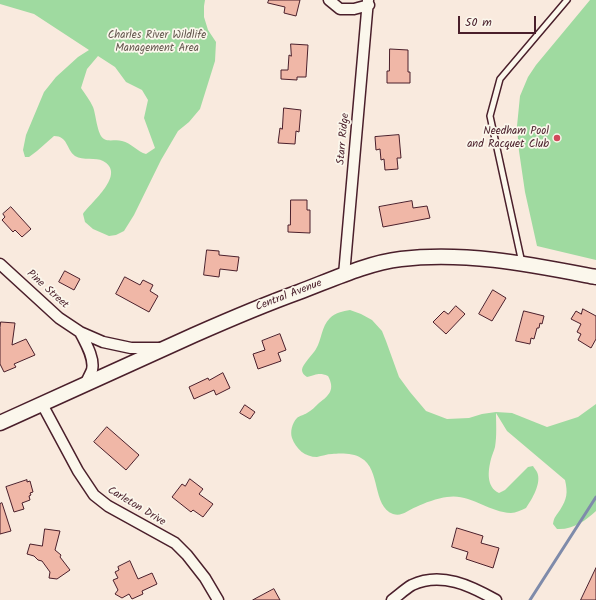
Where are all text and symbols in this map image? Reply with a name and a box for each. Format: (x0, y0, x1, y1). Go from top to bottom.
scale bar (460, 8, 538, 34)
text: 50 m (465, 13, 492, 32)
park label: Charles River Wildlife Management Area (108, 29, 206, 55)
street label: Starr Ridge (335, 113, 353, 165)
place label: Needham Pool and Racquet Club (467, 125, 549, 151)
marker: Needham Pool and Racquet Club (552, 133, 562, 143)
street label: Pine Street (23, 268, 71, 312)
street label: Central Avenue (254, 277, 324, 315)
street label: Carleton Drive (105, 484, 167, 530)

